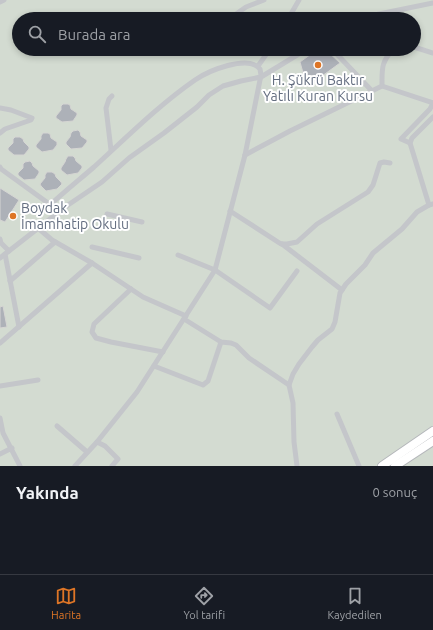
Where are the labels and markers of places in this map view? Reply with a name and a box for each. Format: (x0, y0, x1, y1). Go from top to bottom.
marker: H. Şükrü Baktır Yatılı Kuran Kursu (313, 60, 323, 70)
place label: H. Şükrü Baktır Yatılı Kuran Kursu (263, 72, 373, 104)
place label: Boydak İmamhatip Okulu (21, 200, 129, 232)
marker: Boydak İmamhatip Okulu (8, 211, 18, 221)

